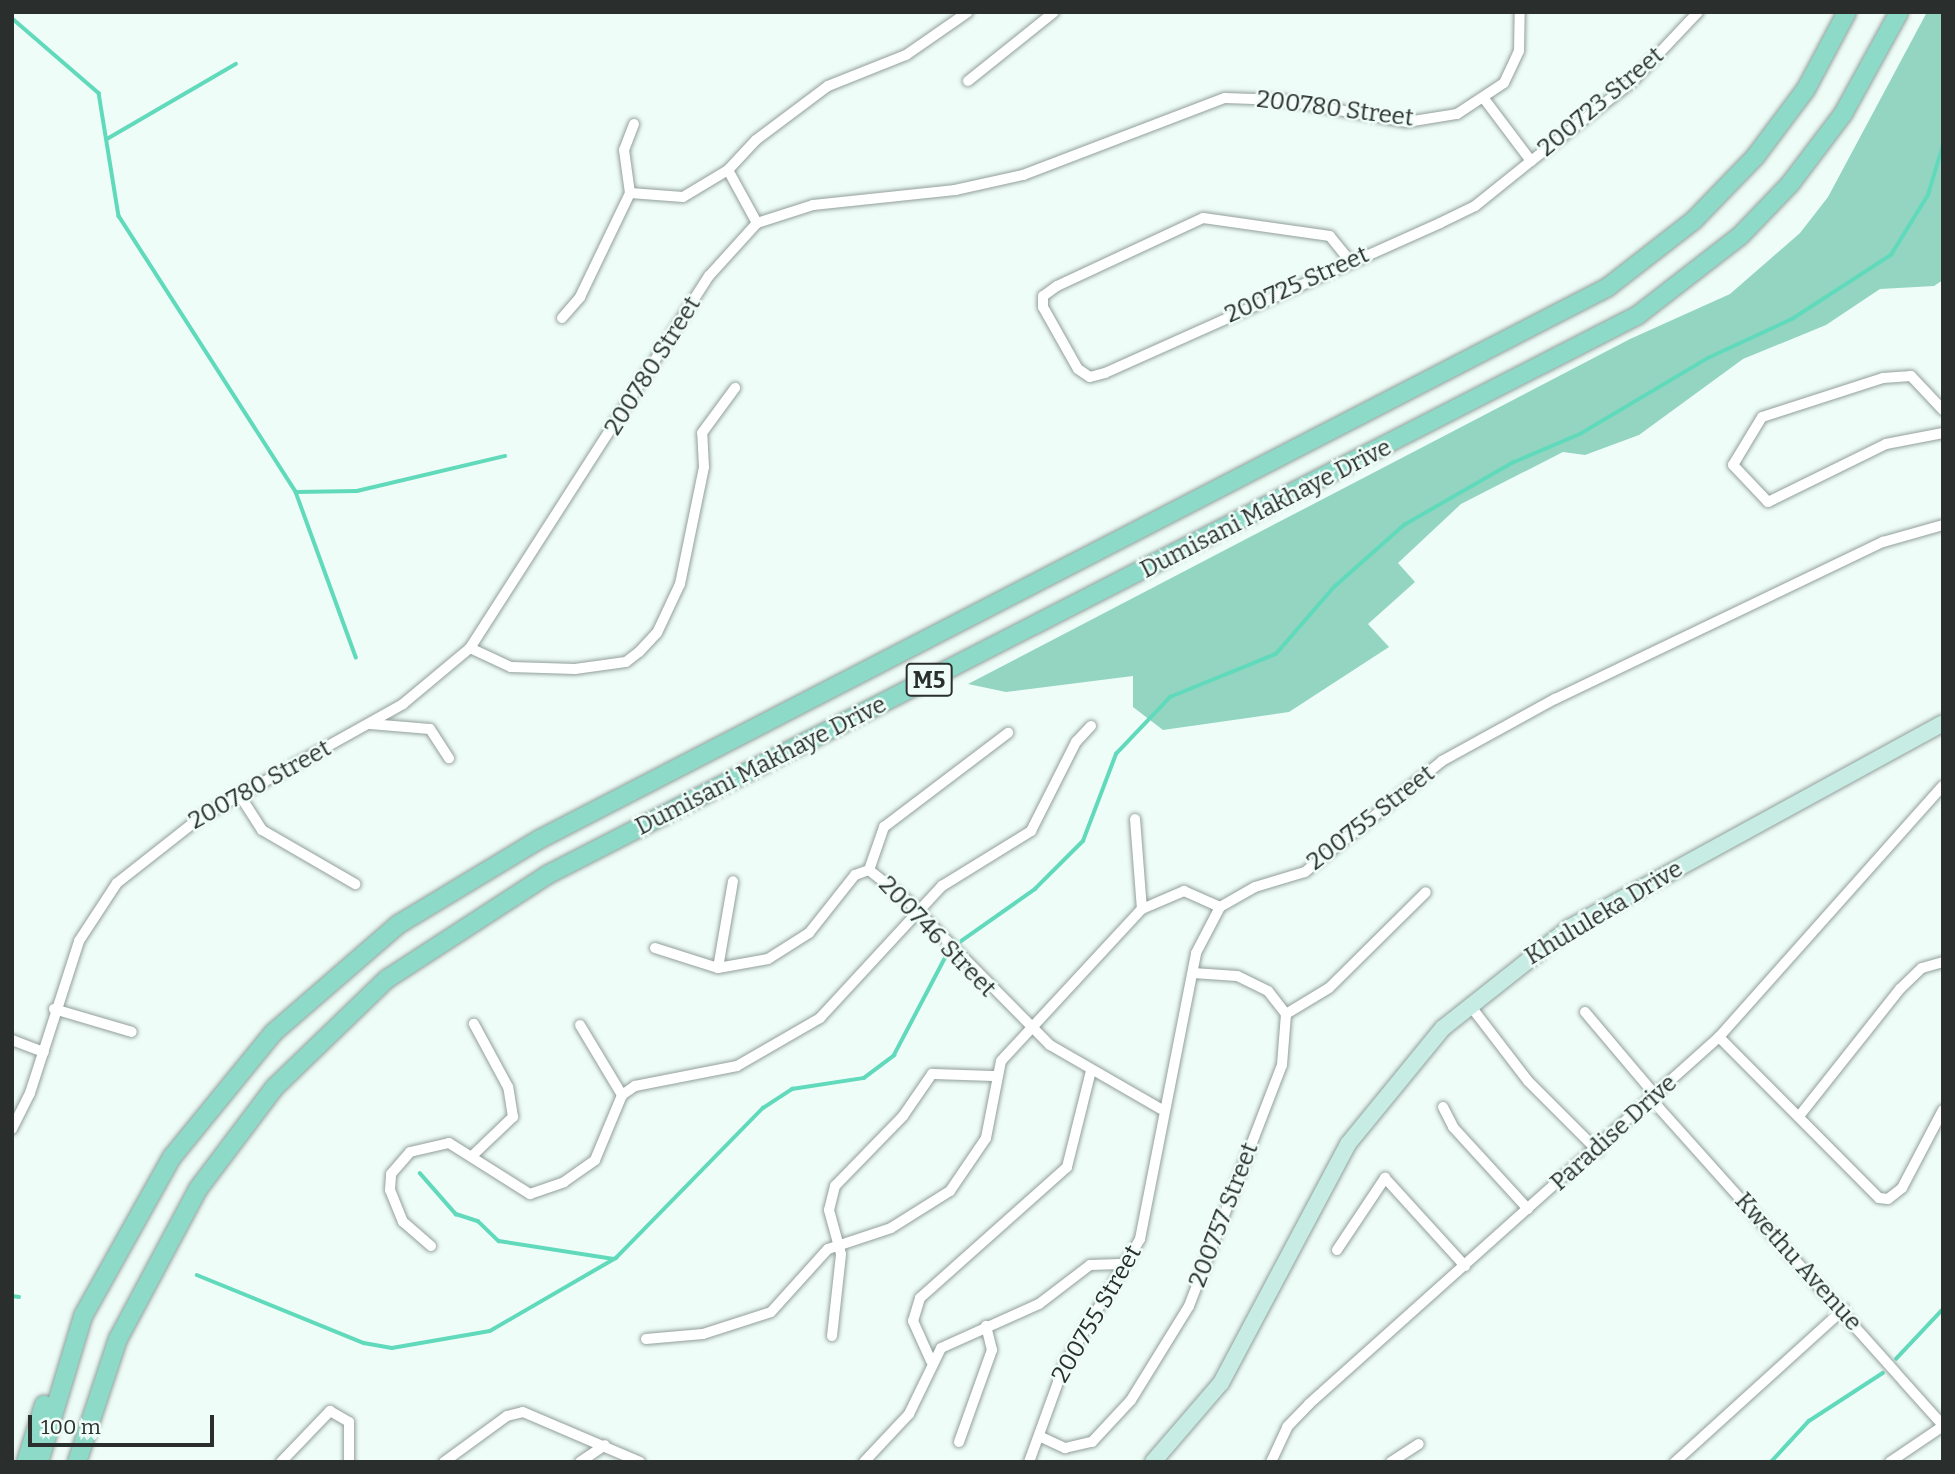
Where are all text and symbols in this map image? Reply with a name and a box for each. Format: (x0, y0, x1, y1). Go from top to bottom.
street label: 200723 Street (1532, 41, 1670, 163)
street label: 200780 Street (1255, 85, 1415, 133)
street label: 200725 Street (1221, 240, 1373, 330)
street label: 200780 Street (599, 291, 707, 441)
street label: Dumisani Makhaye Drive (1136, 433, 1396, 585)
road number: M5 (904, 660, 954, 700)
street label: Dumisani Makhaye Drive (631, 690, 891, 842)
street label: 200780 Street (184, 734, 336, 836)
street label: 200755 Street (1302, 759, 1440, 877)
street label: Khululeka Drive (1520, 855, 1688, 971)
street label: 200746 Street (872, 871, 1002, 1003)
street label: Paradise Drive (1545, 1069, 1683, 1197)
street label: 200757 Street (1183, 1139, 1265, 1291)
street label: Kwethu Avenue (1729, 1187, 1867, 1337)
street label: 200755 Street (1046, 1240, 1148, 1388)
scale bar (32, 1400, 217, 1444)
text: 100 m (41, 1414, 101, 1440)

